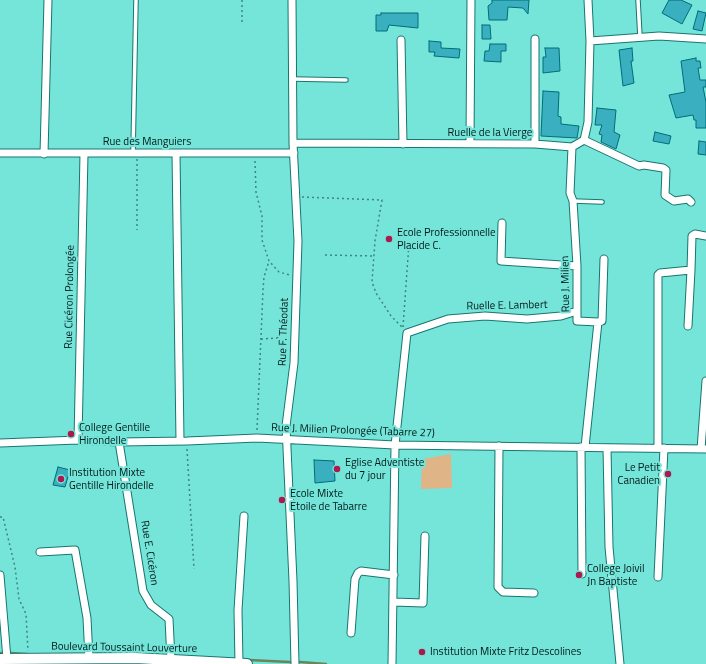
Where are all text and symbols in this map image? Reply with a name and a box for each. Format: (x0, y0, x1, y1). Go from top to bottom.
street label: Ruelle de la Vierge (448, 126, 532, 140)
street label: Rue des Manguiers (103, 135, 191, 149)
place label: Ecole Professionnelle Placide C. (397, 226, 496, 252)
marker: Ecole Professionnelle Placide C. (384, 234, 394, 244)
street label: Rue Cicéron Prolongée (62, 245, 78, 349)
street label: Rue J. Milien (559, 256, 573, 312)
street label: Rue F. Théodat (276, 297, 292, 367)
street label: Ruelle E. Lambert (466, 299, 548, 313)
place label: College Gentille Hirondelle (79, 421, 150, 447)
street label: Rue J. Milien Prolongée (Tabarre 27) (271, 422, 435, 440)
marker: College Gentille Hirondelle (66, 429, 76, 439)
place label: Eglise Adventiste du 7 jour (345, 456, 424, 482)
place label: Le Petit Canadien (617, 461, 660, 487)
marker: Eglise Adventiste du 7 jour (332, 464, 342, 474)
place label: Institution Mixte Gentille Hirondelle (69, 466, 154, 492)
marker: Le Petit Canadien (663, 469, 673, 479)
marker: Institution Mixte Gentille Hirondelle (56, 474, 66, 484)
place label: Ecole Mixte Etoile de Tabarre (290, 487, 367, 513)
marker: Ecole Mixte Etoile de Tabarre (277, 495, 287, 505)
street label: Rue E. Cicéron (137, 520, 161, 586)
place label: College Joivil Jn Baptiste (587, 562, 645, 588)
marker: College Joivil Jn Baptiste (574, 570, 584, 580)
street label: Boulevard Toussaint Louverture (51, 640, 197, 656)
place label: Institution Mixte Fritz Descolines (430, 645, 581, 659)
marker: Institution Mixte Fritz Descolines (417, 647, 427, 657)

